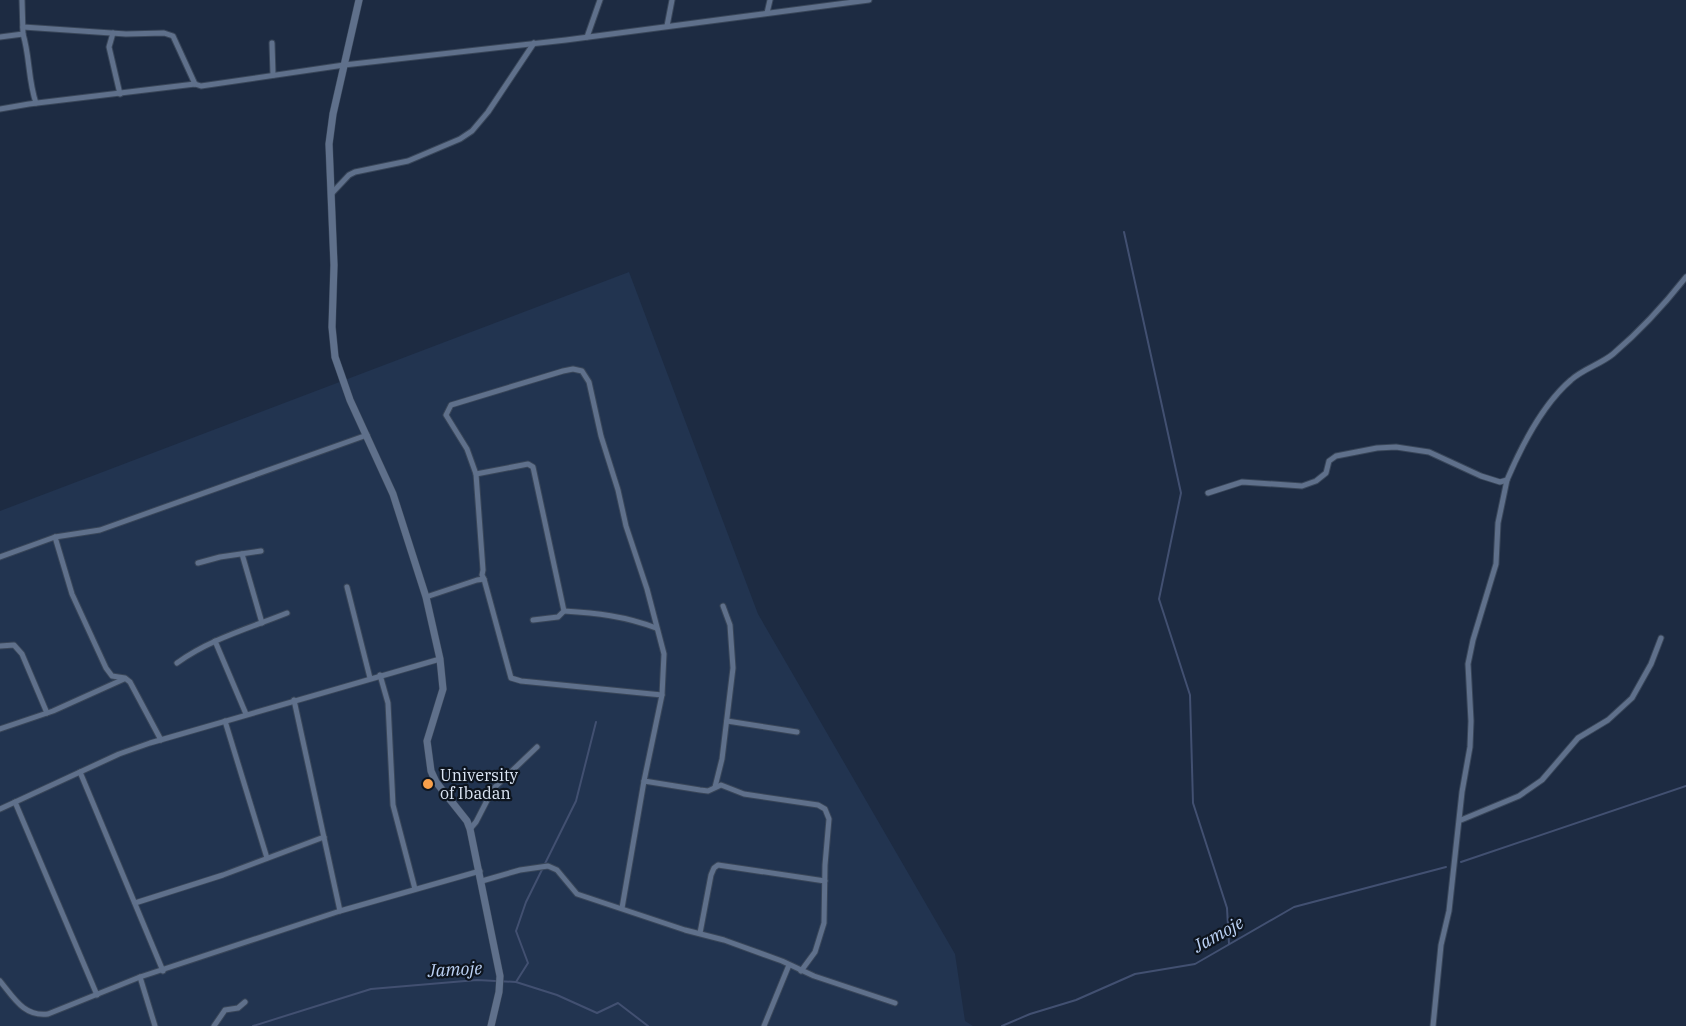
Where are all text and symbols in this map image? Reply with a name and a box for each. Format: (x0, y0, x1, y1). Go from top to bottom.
place label: University of Ibadan (440, 765, 519, 803)
marker: University of Ibadan (421, 777, 435, 791)
water label: Jamoje (1188, 911, 1247, 958)
water label: Jamoje (426, 956, 483, 982)

